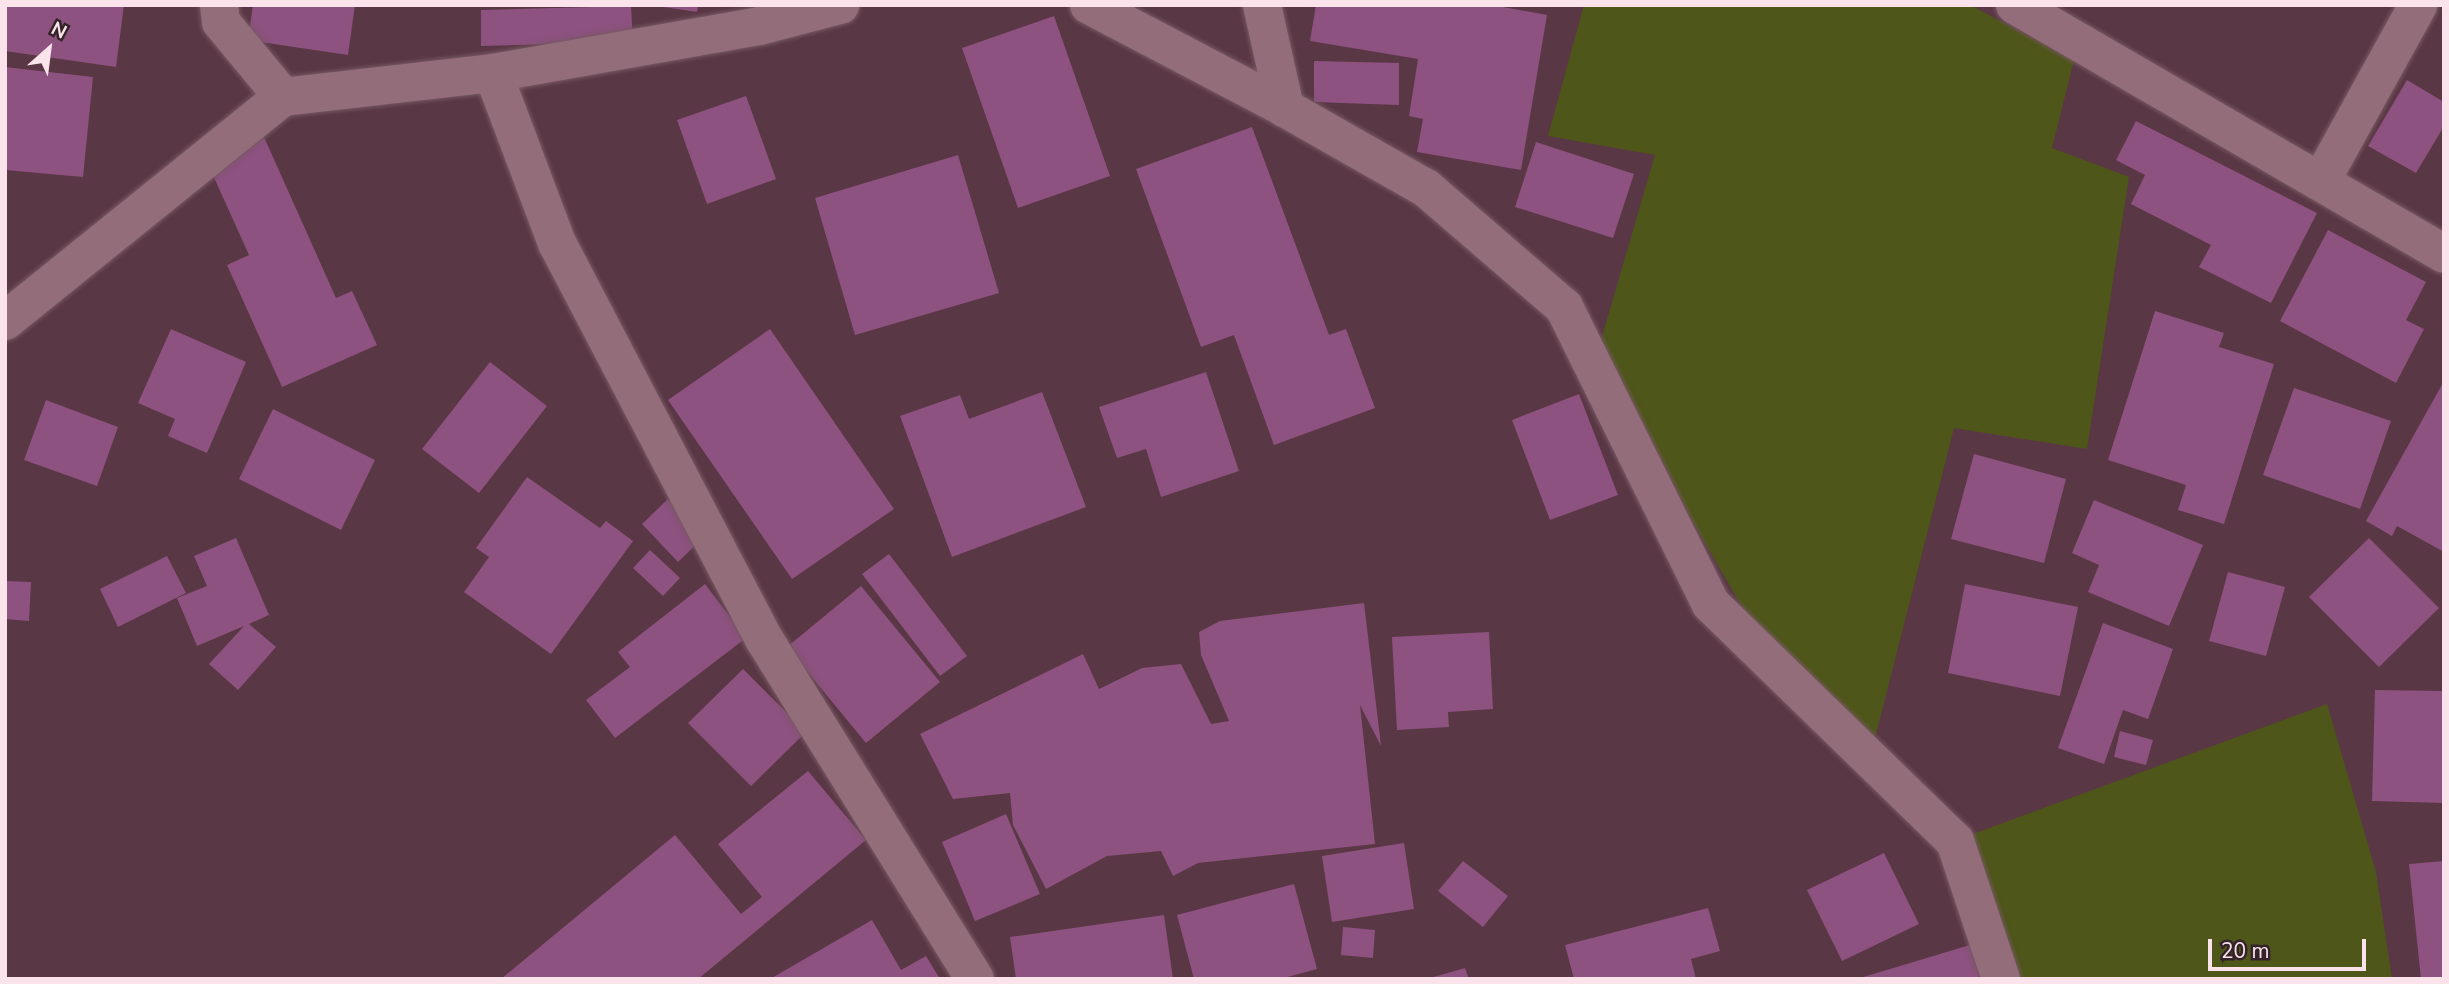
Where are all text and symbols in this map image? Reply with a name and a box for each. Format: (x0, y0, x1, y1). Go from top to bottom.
north arrow (14, 14, 84, 84)
text: N (46, 16, 71, 45)
scale bar (2211, 925, 2368, 969)
text: 20 m (2221, 937, 2270, 965)

